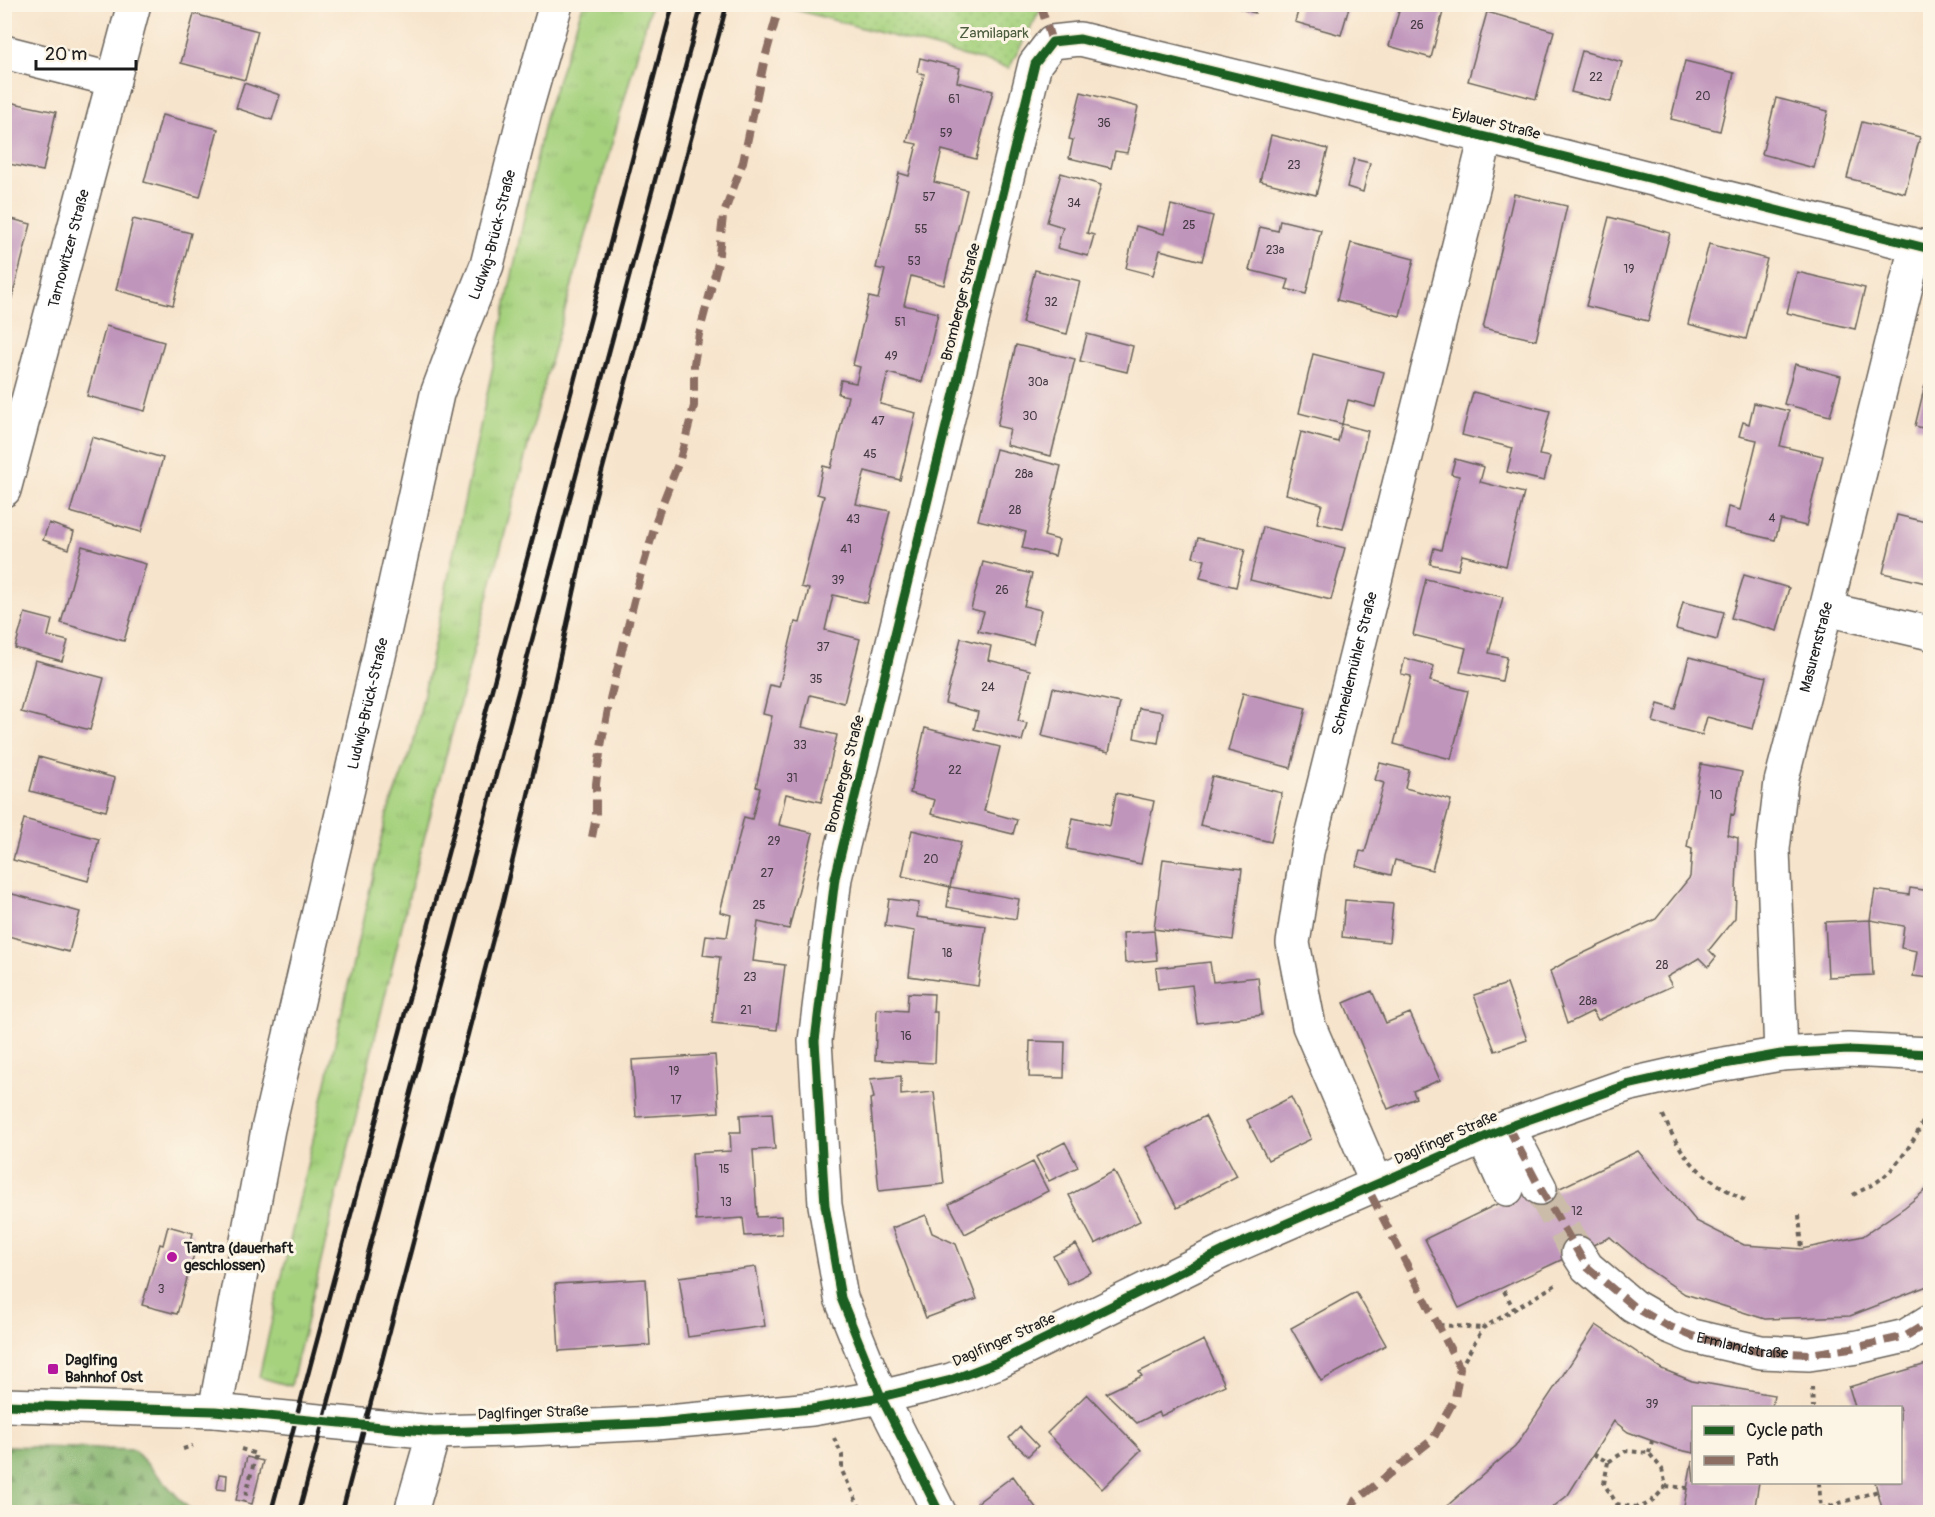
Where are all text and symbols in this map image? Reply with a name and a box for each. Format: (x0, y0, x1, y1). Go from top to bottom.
house number: 26 (1410, 18, 1424, 33)
park label: Zamilapark (959, 24, 1029, 43)
scale bar (36, 33, 136, 71)
text: 20 m (45, 43, 87, 66)
house number: 22 (1589, 70, 1603, 85)
house number: 20 (1696, 89, 1710, 104)
house number: 61 (948, 92, 960, 107)
street label: Eylauer Straße (1450, 104, 1543, 144)
house number: 36 (1097, 116, 1111, 131)
house number: 59 (940, 126, 952, 141)
house number: 23 (1287, 158, 1301, 173)
street label: Ludwig-Brück-Straße (464, 167, 520, 303)
street label: Tarnowitzer Straße (44, 187, 94, 310)
house number: 57 (923, 190, 936, 205)
house number: 34 (1067, 196, 1081, 211)
house number: 25 (1182, 218, 1196, 233)
house number: 55 (914, 222, 928, 237)
street label: Bromberger Straße (937, 240, 985, 363)
house number: 23a (1266, 243, 1285, 258)
house number: 53 (907, 254, 921, 269)
house number: 19 (1624, 262, 1634, 277)
house number: 32 (1044, 295, 1058, 310)
house number: 51 (894, 315, 906, 330)
house number: 49 (884, 349, 898, 364)
house number: 30a (1028, 375, 1049, 390)
house number: 30 (1023, 409, 1037, 424)
house number: 47 (871, 414, 885, 429)
house number: 45 (863, 447, 877, 462)
house number: 28a (1015, 467, 1034, 482)
house number: 28 (1009, 503, 1021, 518)
house number: 4 (1769, 511, 1776, 526)
house number: 43 (846, 512, 860, 527)
house number: 41 (840, 542, 852, 557)
house number: 39 (832, 573, 844, 588)
house number: 26 (995, 583, 1009, 598)
street label: Schneidemühler Straße (1327, 589, 1381, 737)
street label: Masurenstraße (1795, 599, 1837, 694)
street label: Ludwig-Brück-Straße (343, 635, 392, 771)
house number: 37 (816, 640, 830, 655)
house number: 35 (809, 672, 823, 687)
house number: 24 (981, 680, 995, 695)
street label: Bromberger Straße (821, 712, 869, 835)
house number: 33 (793, 738, 807, 753)
house number: 22 (948, 763, 962, 778)
house number: 31 (786, 771, 798, 786)
house number: 10 (1710, 788, 1722, 803)
house number: 29 (768, 834, 780, 849)
house number: 20 (924, 852, 938, 867)
house number: 27 (760, 866, 774, 881)
house number: 25 (752, 898, 766, 913)
house number: 18 (942, 946, 952, 961)
house number: 28 (1656, 958, 1668, 973)
house number: 23 (743, 970, 757, 985)
house number: 28a (1579, 994, 1598, 1009)
house number: 21 (740, 1003, 752, 1018)
house number: 16 (900, 1029, 912, 1044)
house number: 19 (669, 1064, 679, 1079)
house number: 17 (670, 1093, 682, 1108)
street label: Daglfinger Straße (1391, 1107, 1501, 1169)
house number: 15 (718, 1162, 730, 1177)
house number: 13 (720, 1195, 732, 1210)
house number: 12 (1571, 1204, 1583, 1219)
place label: Tantra (dauerhaft geschlossen) (183, 1239, 294, 1275)
marker: Tantra (dauerhaft geschlossen) (165, 1250, 179, 1264)
house number: 3 (158, 1282, 165, 1297)
street label: Daglfinger Straße (949, 1309, 1059, 1371)
street label: Ermlandstraße (1695, 1328, 1789, 1363)
place label: Daglfing Bahnhof Ost (65, 1351, 144, 1387)
marker: Daglfing Bahnhof Ost (46, 1362, 60, 1376)
house number: 39 (1646, 1397, 1658, 1412)
street label: Daglfinger Straße (477, 1402, 589, 1424)
legend (1692, 1406, 1902, 1484)
text: Cycle path (1746, 1419, 1823, 1442)
text: Path (1746, 1449, 1779, 1472)

